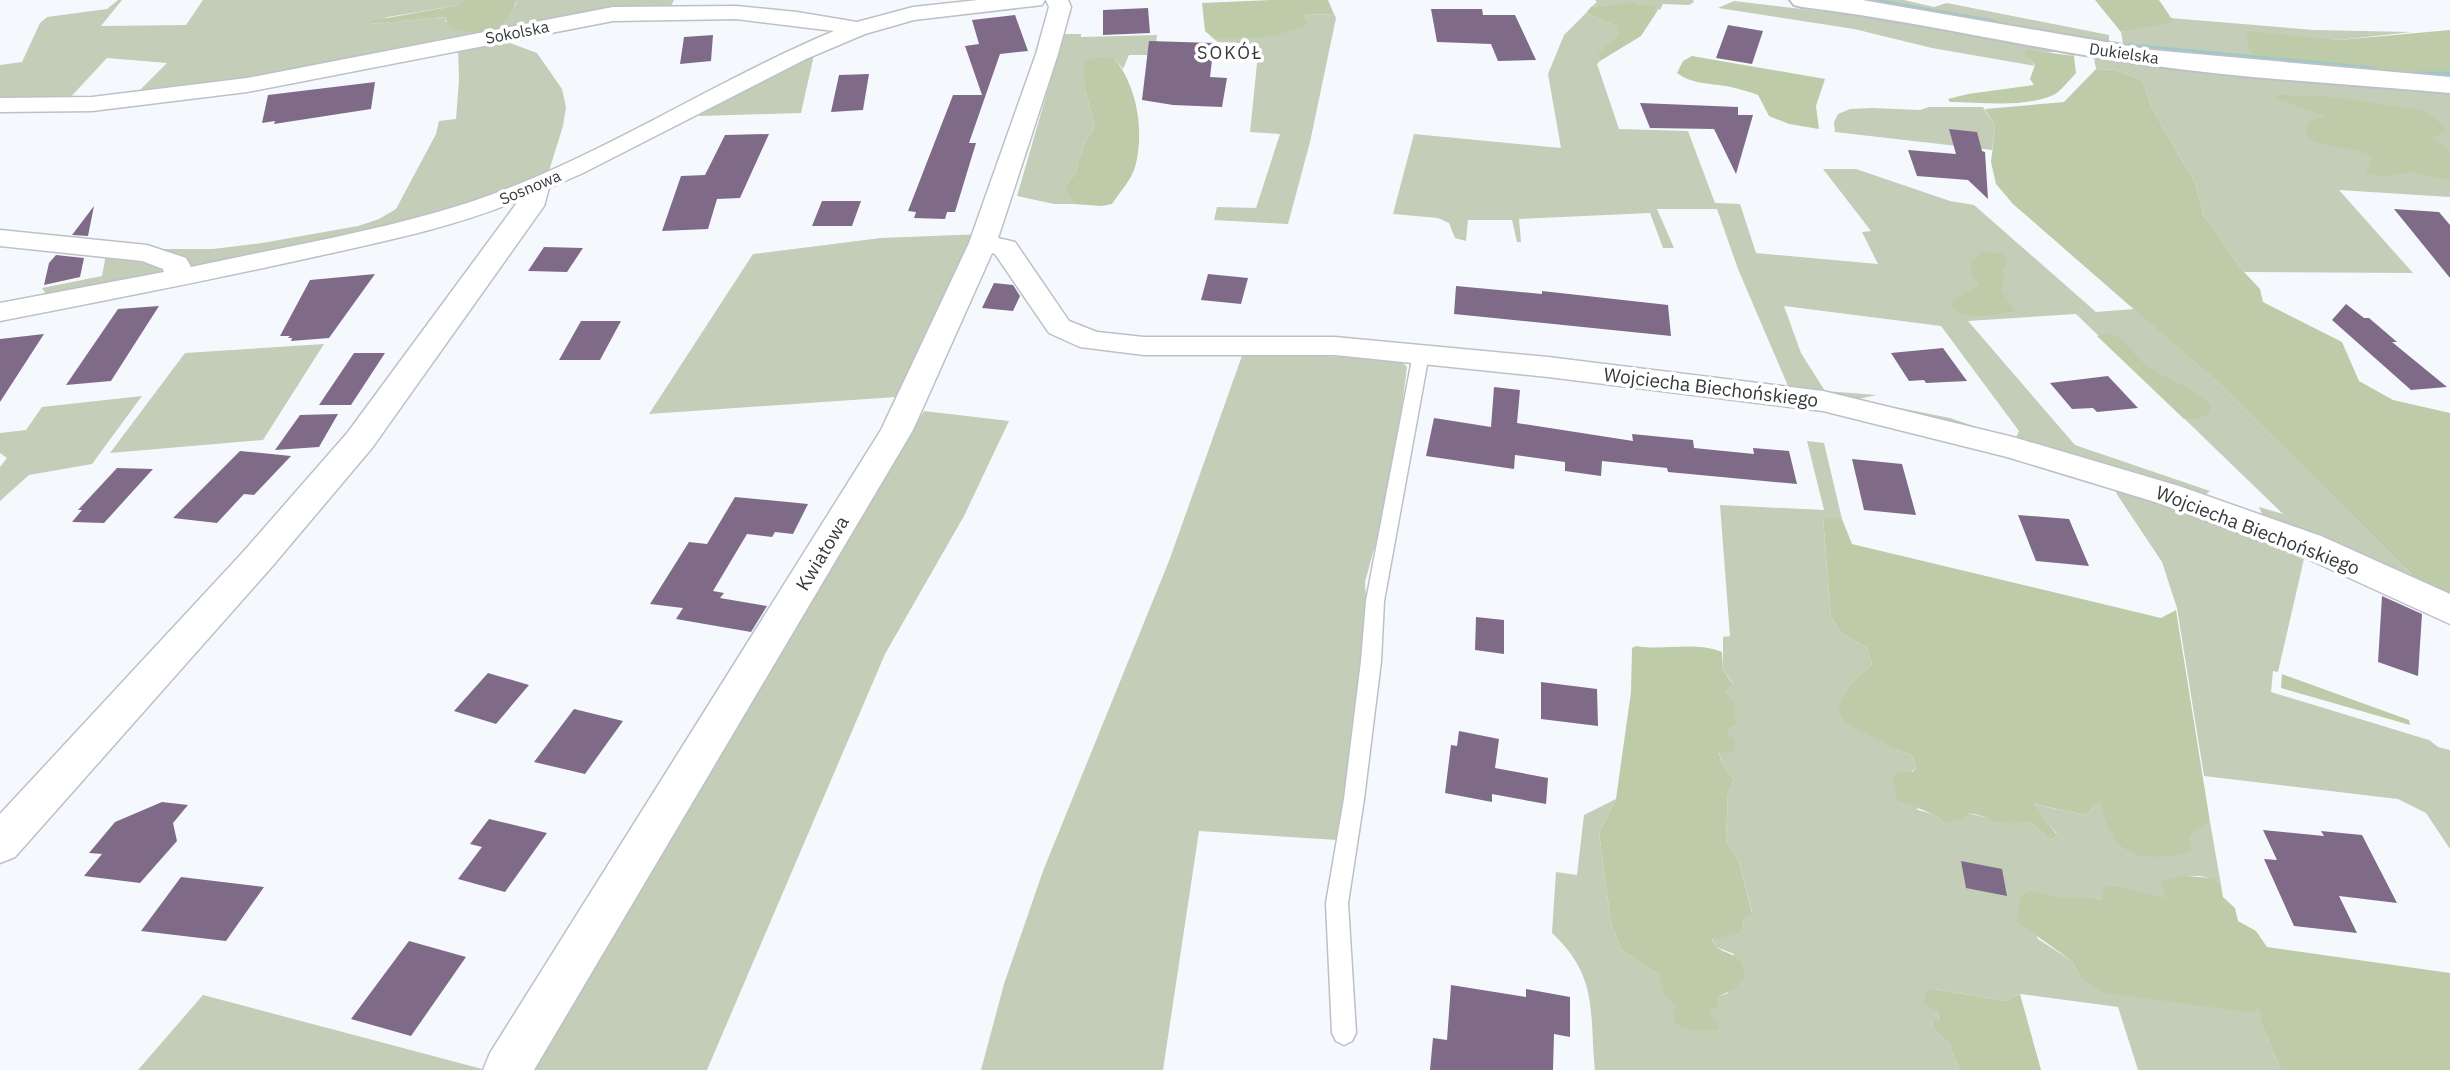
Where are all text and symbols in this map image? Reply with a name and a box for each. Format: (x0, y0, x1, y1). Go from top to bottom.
street label: Sokolska (483, 16, 551, 48)
street label: Dukielska (2088, 38, 2161, 68)
district label: SOKÓŁ (1197, 41, 1263, 64)
street label: Sosnowa (496, 165, 564, 209)
street label: Wojciecha Biechońskiego (1602, 362, 1820, 412)
street label: Wojciecha Biechońskiego (2153, 480, 2363, 580)
street label: Kwiatowa (790, 511, 854, 595)

